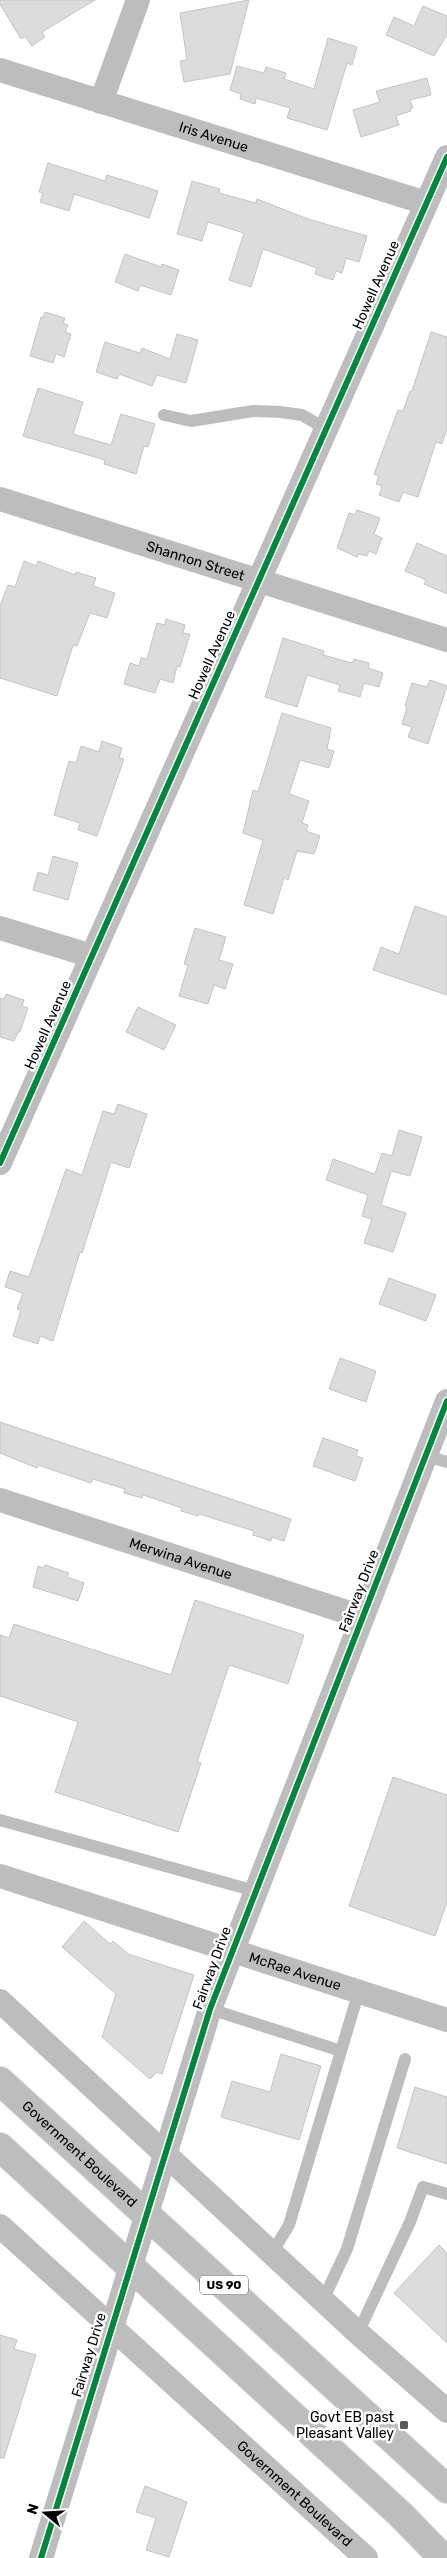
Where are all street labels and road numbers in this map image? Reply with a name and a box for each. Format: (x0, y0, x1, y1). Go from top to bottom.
street label: Iris Avenue (177, 118, 251, 156)
street label: Howell Avenue (349, 238, 403, 332)
street label: Shannon Street (144, 537, 247, 584)
street label: Howell Avenue (185, 608, 239, 702)
street label: Howell Avenue (21, 978, 75, 1072)
street label: Merwina Avenue (127, 1534, 235, 1583)
street label: Fairway Drive (335, 1547, 383, 1635)
street label: Fairway Drive (189, 1924, 235, 2012)
street label: McRae Avenue (247, 1948, 343, 1994)
street label: Government Boulevard (19, 2097, 141, 2211)
road number: US 90 (200, 2276, 248, 2294)
street label: Fairway Drive (68, 2311, 110, 2399)
street label: Government Boulevard (234, 2437, 356, 2550)

